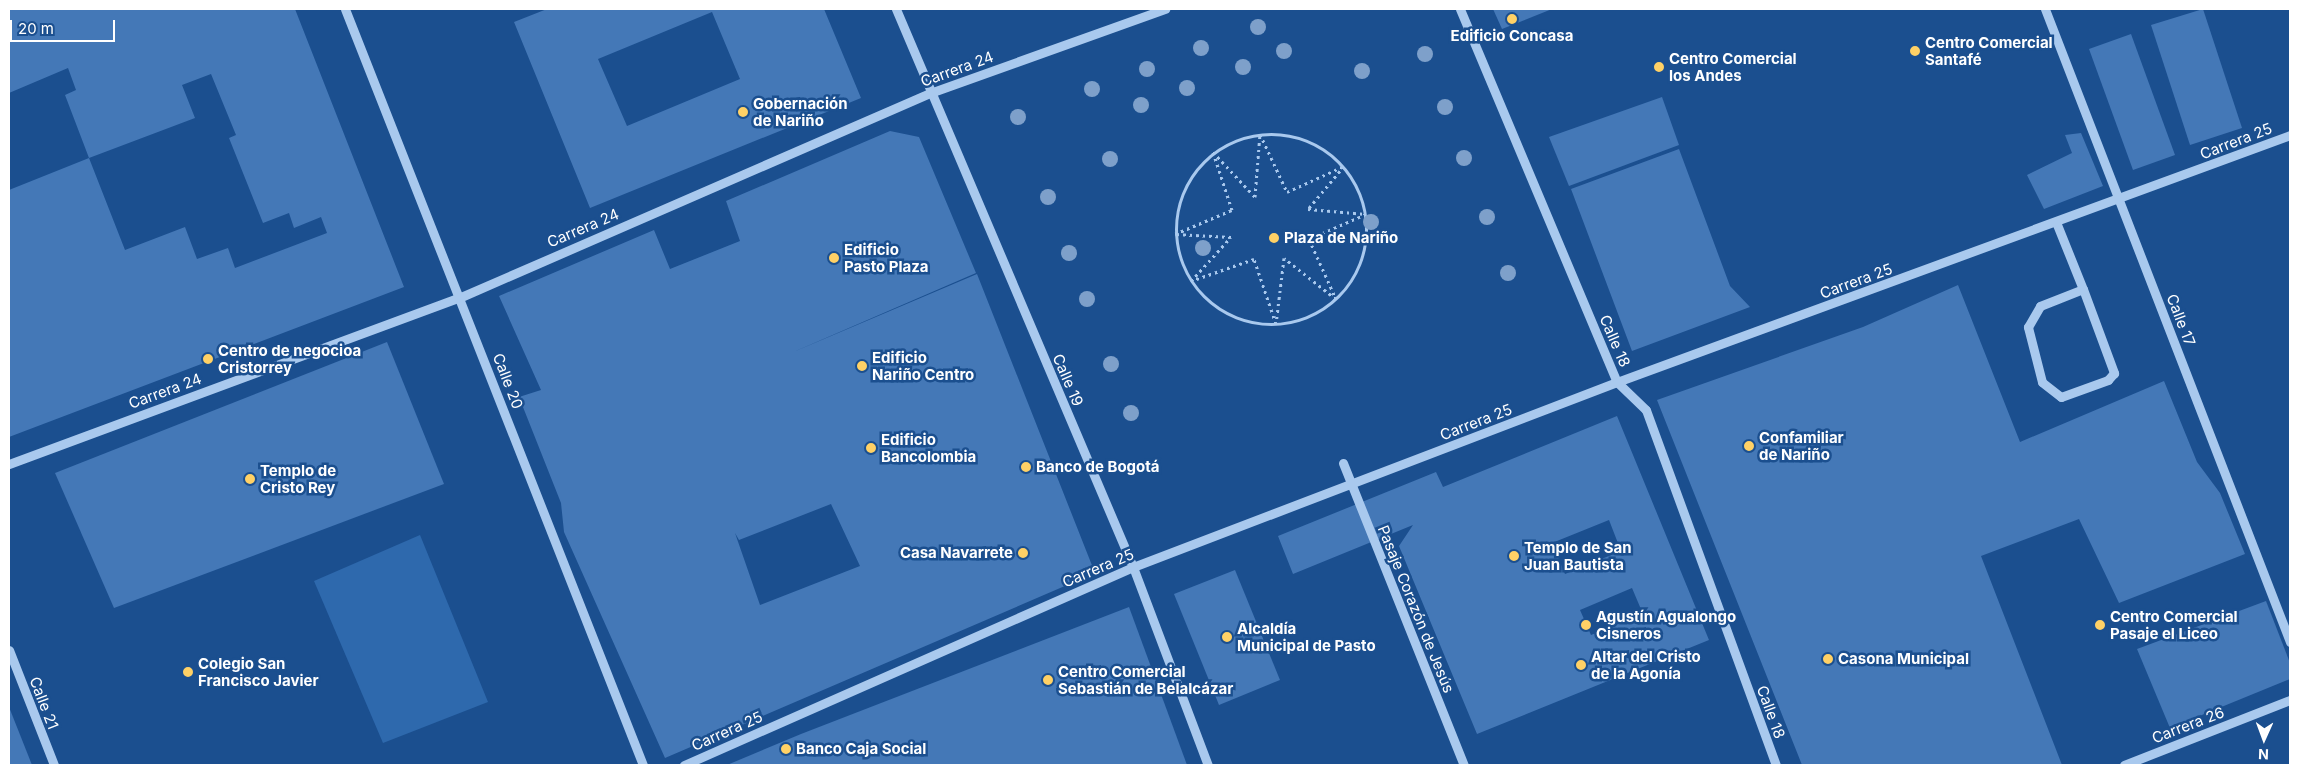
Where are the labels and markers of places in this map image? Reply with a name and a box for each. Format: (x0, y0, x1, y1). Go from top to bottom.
marker: Edificio Concasa (1506, 13, 1518, 25)
place label: Edificio Concasa (1451, 27, 1573, 45)
place label: Centro Comercial Santafé (1925, 33, 2053, 68)
marker: Centro Comercial Santafé (1909, 45, 1921, 57)
place label: Centro Comercial los Andes (1669, 49, 1797, 84)
marker: Centro Comercial los Andes (1653, 61, 1665, 73)
place label: Gobernación de Nariño (753, 94, 848, 129)
marker: Gobernación de Nariño (737, 106, 749, 118)
place label: Plaza de Nariño (1284, 229, 1398, 247)
marker: Plaza de Nariño (1268, 232, 1280, 244)
place label: Edificio Pasto Plaza (844, 240, 929, 275)
marker: Edificio Pasto Plaza (828, 252, 840, 264)
place label: Centro de negocioa Cristorrey (218, 341, 361, 376)
place label: Edificio Nariño Centro (872, 348, 974, 383)
marker: Centro de negocioa Cristorrey (202, 353, 214, 365)
marker: Edificio Nariño Centro (856, 360, 868, 372)
place label: Confamiliar de Nariño (1759, 428, 1844, 463)
place label: Edificio Bancolombia (881, 430, 976, 465)
marker: Confamiliar de Nariño (1743, 440, 1755, 452)
marker: Edificio Bancolombia (865, 442, 877, 454)
place label: Banco de Bogotá (1036, 458, 1160, 476)
place label: Templo de Cristo Rey (260, 461, 336, 496)
marker: Banco de Bogotá (1020, 461, 1032, 473)
marker: Templo de Cristo Rey (244, 473, 256, 485)
place label: Templo de San Juan Bautista (1524, 538, 1632, 573)
place label: Casa Navarrete (900, 544, 1013, 562)
marker: Casa Navarrete (1017, 547, 1029, 559)
marker: Templo de San Juan Bautista (1508, 550, 1520, 562)
place label: Agustín Agualongo Cisneros (1596, 607, 1736, 642)
place label: Centro Comercial Pasaje el Liceo (2110, 607, 2238, 642)
place label: Alcaldía Municipal de Pasto (1237, 619, 1376, 654)
marker: Agustín Agualongo Cisneros (1580, 619, 1592, 631)
marker: Centro Comercial Pasaje el Liceo (2094, 619, 2106, 631)
marker: Alcaldía Municipal de Pasto (1221, 631, 1233, 643)
place label: Altar del Cristo de la Agonía (1591, 647, 1701, 682)
place label: Casona Municipal (1838, 650, 1969, 668)
marker: Casona Municipal (1822, 653, 1834, 665)
place label: Colegio San Francisco Javier (198, 654, 319, 689)
marker: Altar del Cristo de la Agonía (1575, 659, 1587, 671)
place label: Centro Comercial Sebastián de Belalcázar (1058, 662, 1233, 697)
marker: Colegio San Francisco Javier (182, 666, 194, 678)
marker: Centro Comercial Sebastián de Belalcázar (1042, 674, 1054, 686)
place label: Banco Caja Social (796, 740, 926, 758)
marker: Banco Caja Social (780, 743, 792, 755)

